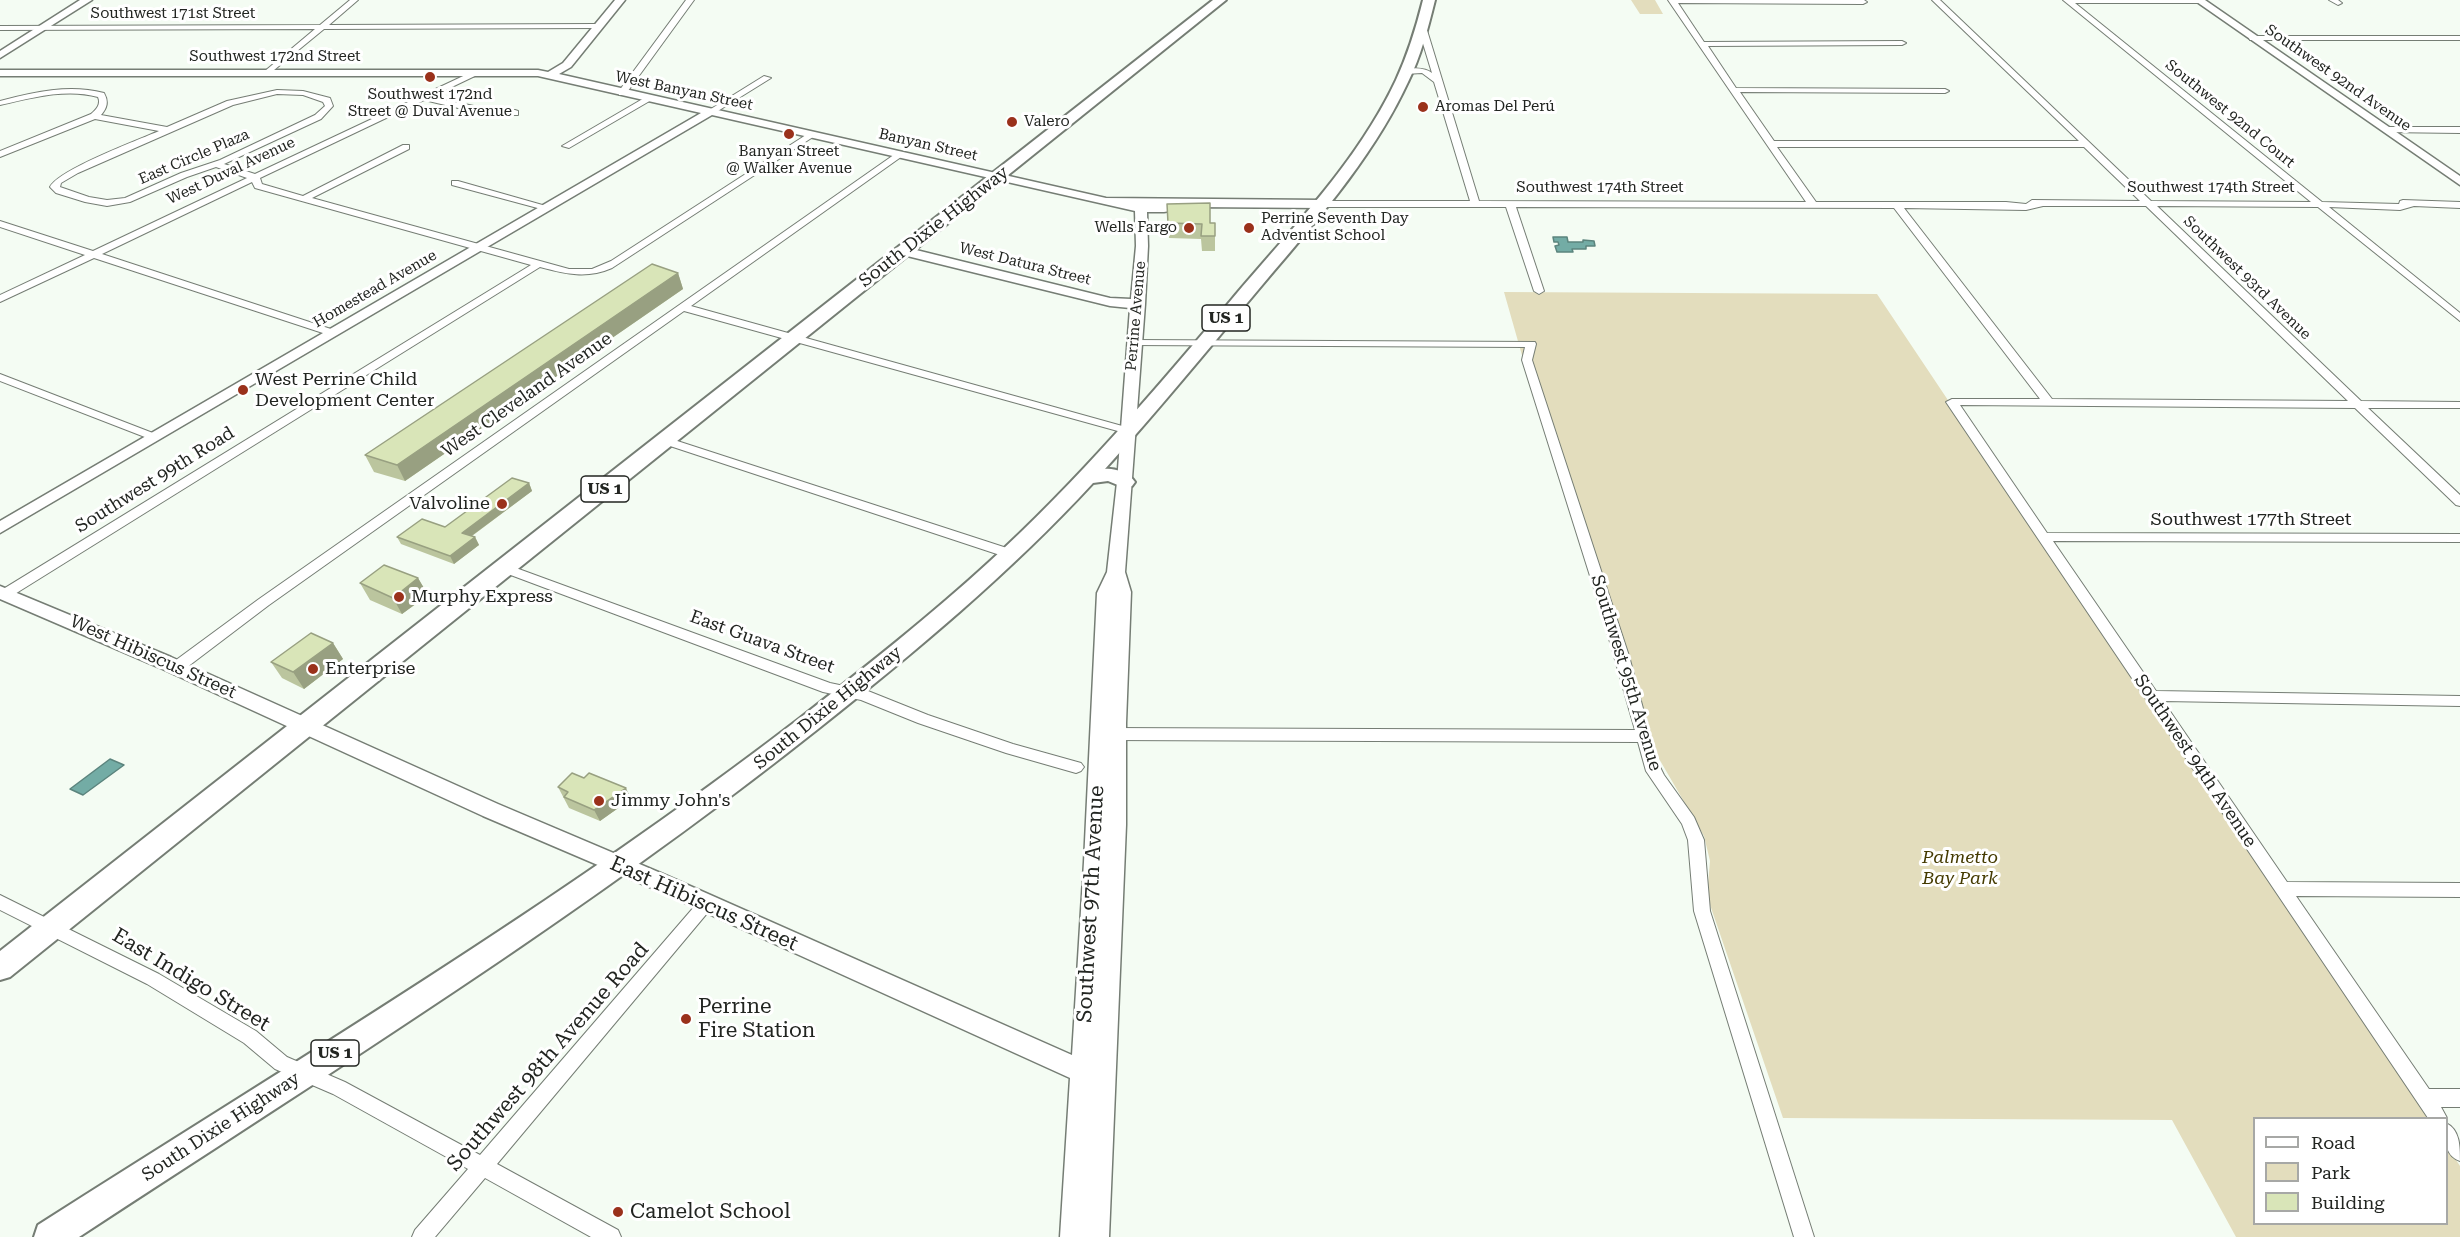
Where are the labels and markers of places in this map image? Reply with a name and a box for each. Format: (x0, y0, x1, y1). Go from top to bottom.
marker: Southwest 172nd Street @ Duval Avenue (423, 70, 437, 84)
place label: Southwest 172nd Street @ Duval Avenue (348, 86, 512, 121)
place label: Aromas Del Perú (1435, 98, 1555, 116)
marker: Aromas Del Perú (1416, 100, 1430, 114)
place label: Valero (1024, 113, 1070, 131)
marker: Valero (1005, 115, 1019, 129)
marker: Banyan Street @ Walker Avenue (782, 127, 796, 141)
place label: Banyan Street @ Walker Avenue (726, 143, 852, 178)
place label: Perrine Seventh Day Adventist School (1261, 210, 1409, 245)
place label: Wells Fargo (1094, 219, 1177, 237)
marker: Wells Fargo (1182, 221, 1196, 235)
marker: Perrine Seventh Day Adventist School (1242, 221, 1256, 235)
place label: West Perrine Child Development Center (255, 369, 434, 412)
marker: West Perrine Child Development Center (236, 383, 250, 397)
place label: Valvoline (409, 493, 490, 515)
marker: Valvoline (495, 497, 509, 511)
place label: Murphy Express (411, 586, 553, 608)
marker: Murphy Express (392, 590, 406, 604)
place label: Enterprise (325, 658, 415, 680)
marker: Enterprise (306, 662, 320, 676)
place label: Jimmy John's (611, 790, 730, 812)
marker: Jimmy John's (592, 794, 606, 808)
place label: Perrine Fire Station (698, 994, 815, 1044)
marker: Perrine Fire Station (679, 1012, 693, 1026)
place label: Camelot School (630, 1199, 790, 1225)
marker: Camelot School (611, 1205, 625, 1219)

